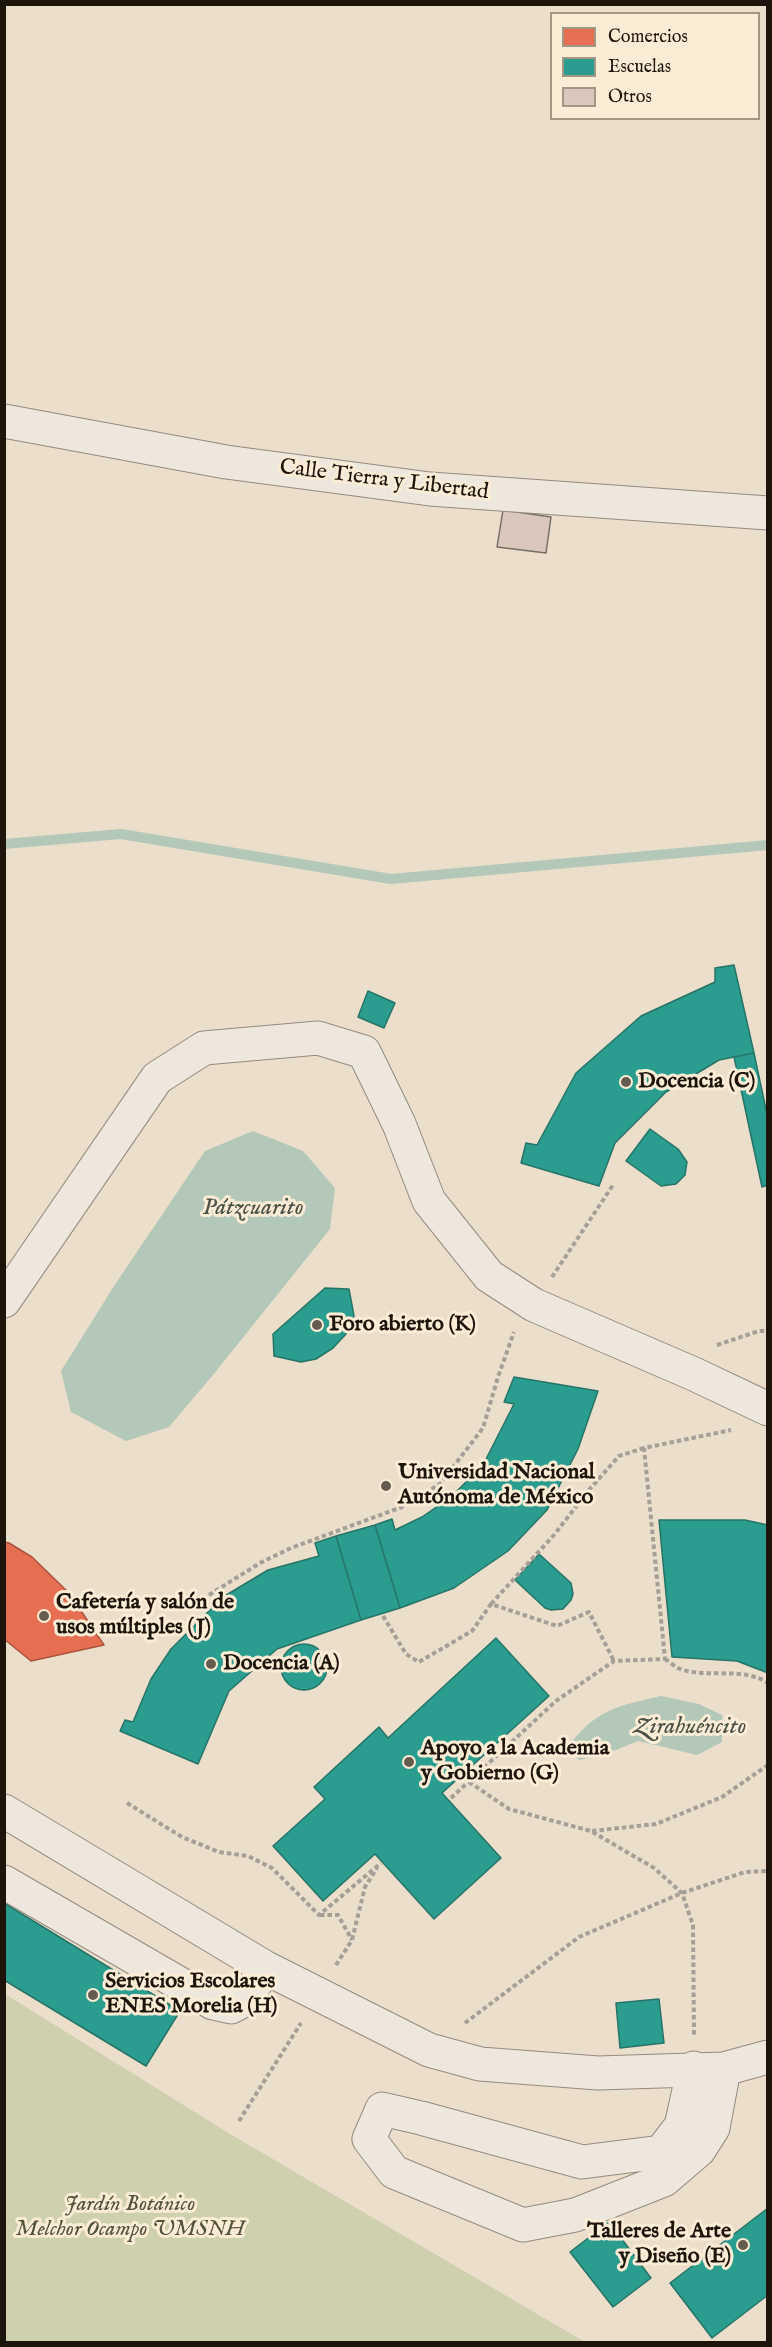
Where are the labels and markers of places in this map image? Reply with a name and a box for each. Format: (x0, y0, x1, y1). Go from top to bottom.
place label: Docencia (C) (638, 1069, 755, 1095)
marker: Docencia (C) (619, 1075, 633, 1089)
place label: Foro abierto (K) (329, 1312, 476, 1338)
marker: Foro abierto (K) (310, 1318, 324, 1332)
place label: Universidad Nacional Autónoma de México (398, 1460, 595, 1512)
marker: Universidad Nacional Autónoma de México (379, 1479, 393, 1493)
place label: Cafetería y salón de usos múltiples (J) (56, 1590, 234, 1642)
marker: Cafetería y salón de usos múltiples (J) (37, 1609, 51, 1623)
place label: Docencia (A) (223, 1651, 340, 1677)
marker: Docencia (A) (204, 1657, 218, 1671)
place label: Apoyo a la Academia y Gobierno (G) (421, 1736, 609, 1788)
marker: Apoyo a la Academia y Gobierno (G) (402, 1755, 416, 1769)
place label: Servicios Escolares ENES Morelia (H) (105, 1969, 277, 2020)
marker: Servicios Escolares ENES Morelia (H) (86, 1988, 100, 2002)
place label: Talleres de Arte y Diseño (E) (587, 2219, 731, 2270)
marker: Talleres de Arte y Diseño (E) (736, 2238, 750, 2252)

